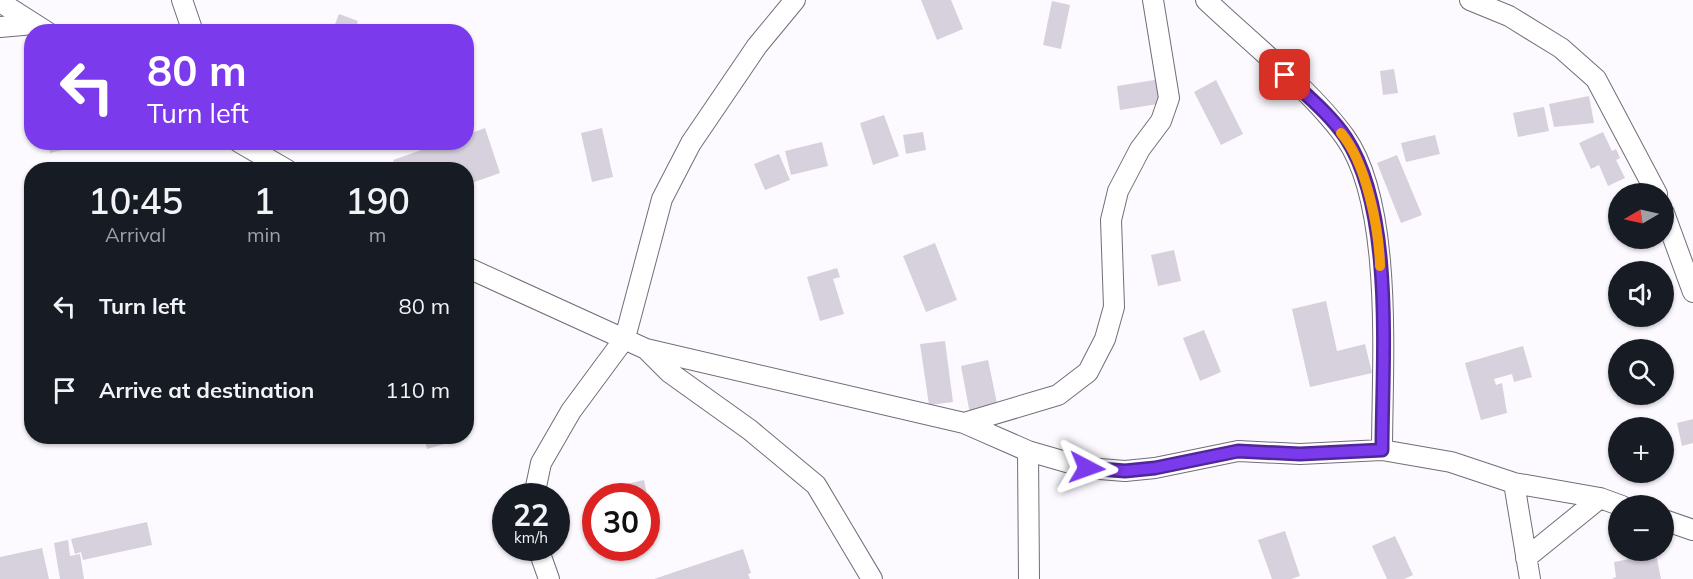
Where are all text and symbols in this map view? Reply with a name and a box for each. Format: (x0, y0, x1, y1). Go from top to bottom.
text: 80 m (147, 44, 247, 97)
icon: left (48, 48, 126, 126)
pin (1259, 49, 1310, 100)
icon: arrive (1268, 58, 1301, 91)
text: Turn left (147, 96, 249, 130)
text: 10:45 (88, 178, 183, 223)
text: 1 (253, 178, 275, 223)
text: 190 (345, 178, 410, 223)
north arrow (1608, 183, 1674, 249)
map controls (1608, 183, 1674, 561)
text: Arrival (105, 222, 166, 247)
text: min (247, 222, 281, 247)
text: m (369, 222, 386, 247)
button: sound (1608, 261, 1674, 327)
icon: left (48, 290, 81, 323)
text: Turn left (99, 292, 186, 320)
text: 80 m (399, 292, 450, 320)
button: search (1608, 339, 1674, 405)
icon: arrive (48, 374, 81, 407)
text: Arrive at destination (99, 376, 314, 404)
text: 110 m (385, 376, 450, 404)
button: + (1608, 417, 1674, 483)
position arrow (1055, 436, 1119, 500)
speed limit sign: 30 (582, 483, 660, 561)
button: − (1608, 495, 1674, 561)
text: 22 (513, 496, 549, 534)
text: km/h (514, 528, 548, 547)

